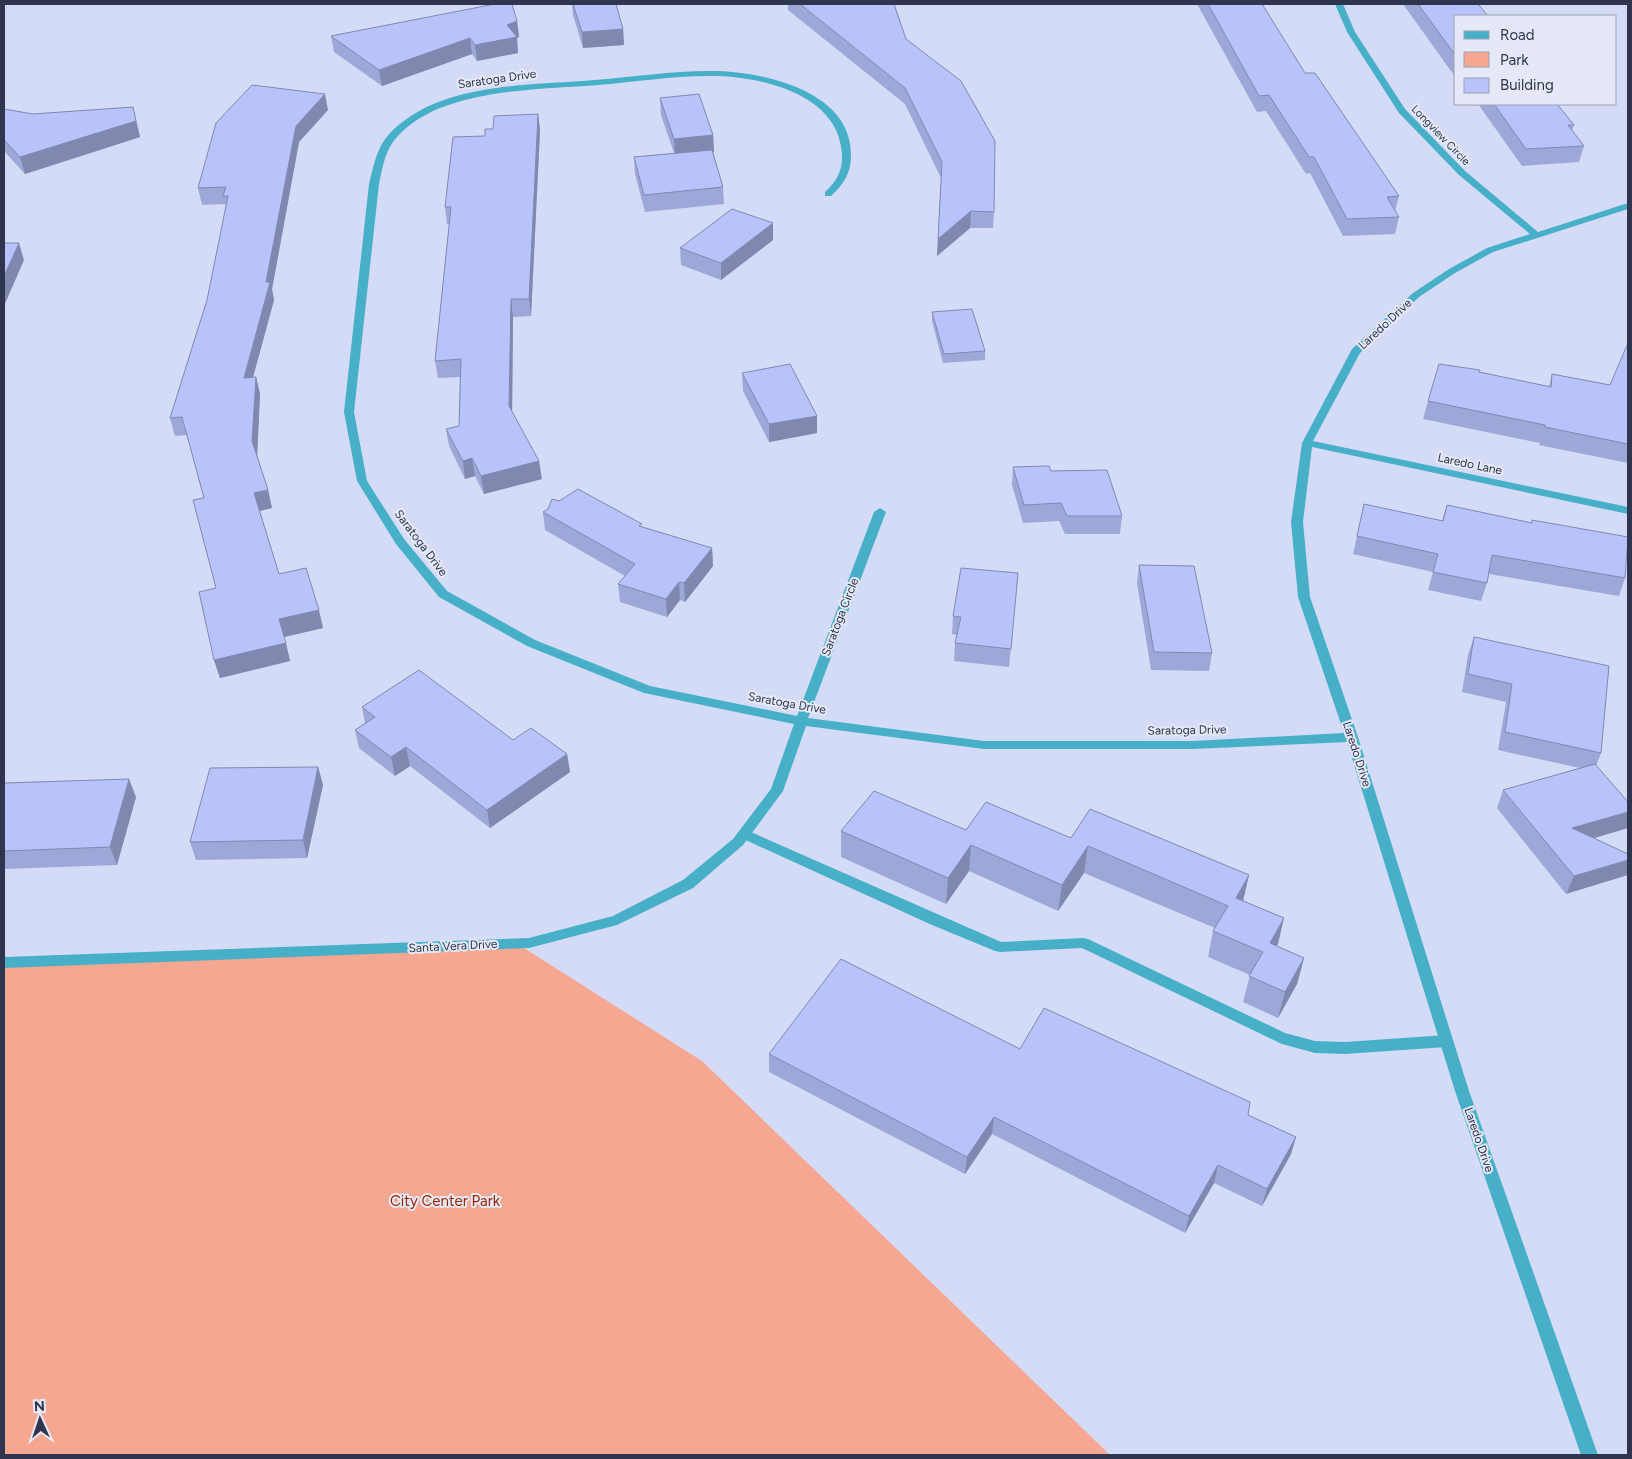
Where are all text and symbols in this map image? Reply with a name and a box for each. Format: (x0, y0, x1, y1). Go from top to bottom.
legend (1454, 15, 1617, 105)
text: Road (1500, 26, 1535, 44)
text: Park (1500, 51, 1529, 69)
street label: Saratoga Drive (457, 67, 538, 91)
text: Building (1500, 76, 1554, 94)
street label: Longview Circle (1409, 103, 1473, 168)
street label: Laredo Drive (1355, 296, 1415, 352)
street label: Laredo Lane (1436, 450, 1504, 478)
street label: Saratoga Drive (392, 507, 451, 579)
street label: Saratoga Circle (819, 576, 861, 658)
street label: Saratoga Drive (747, 689, 828, 717)
street label: Laredo Drive (1340, 720, 1374, 789)
street label: Saratoga Drive (1147, 722, 1227, 738)
street label: Santa Vera Drive (408, 937, 498, 955)
street label: Laredo Drive (1461, 1106, 1497, 1175)
park label: City Center Park (390, 1192, 501, 1210)
north arrow (15, 1394, 65, 1444)
text: N (33, 1398, 45, 1415)

